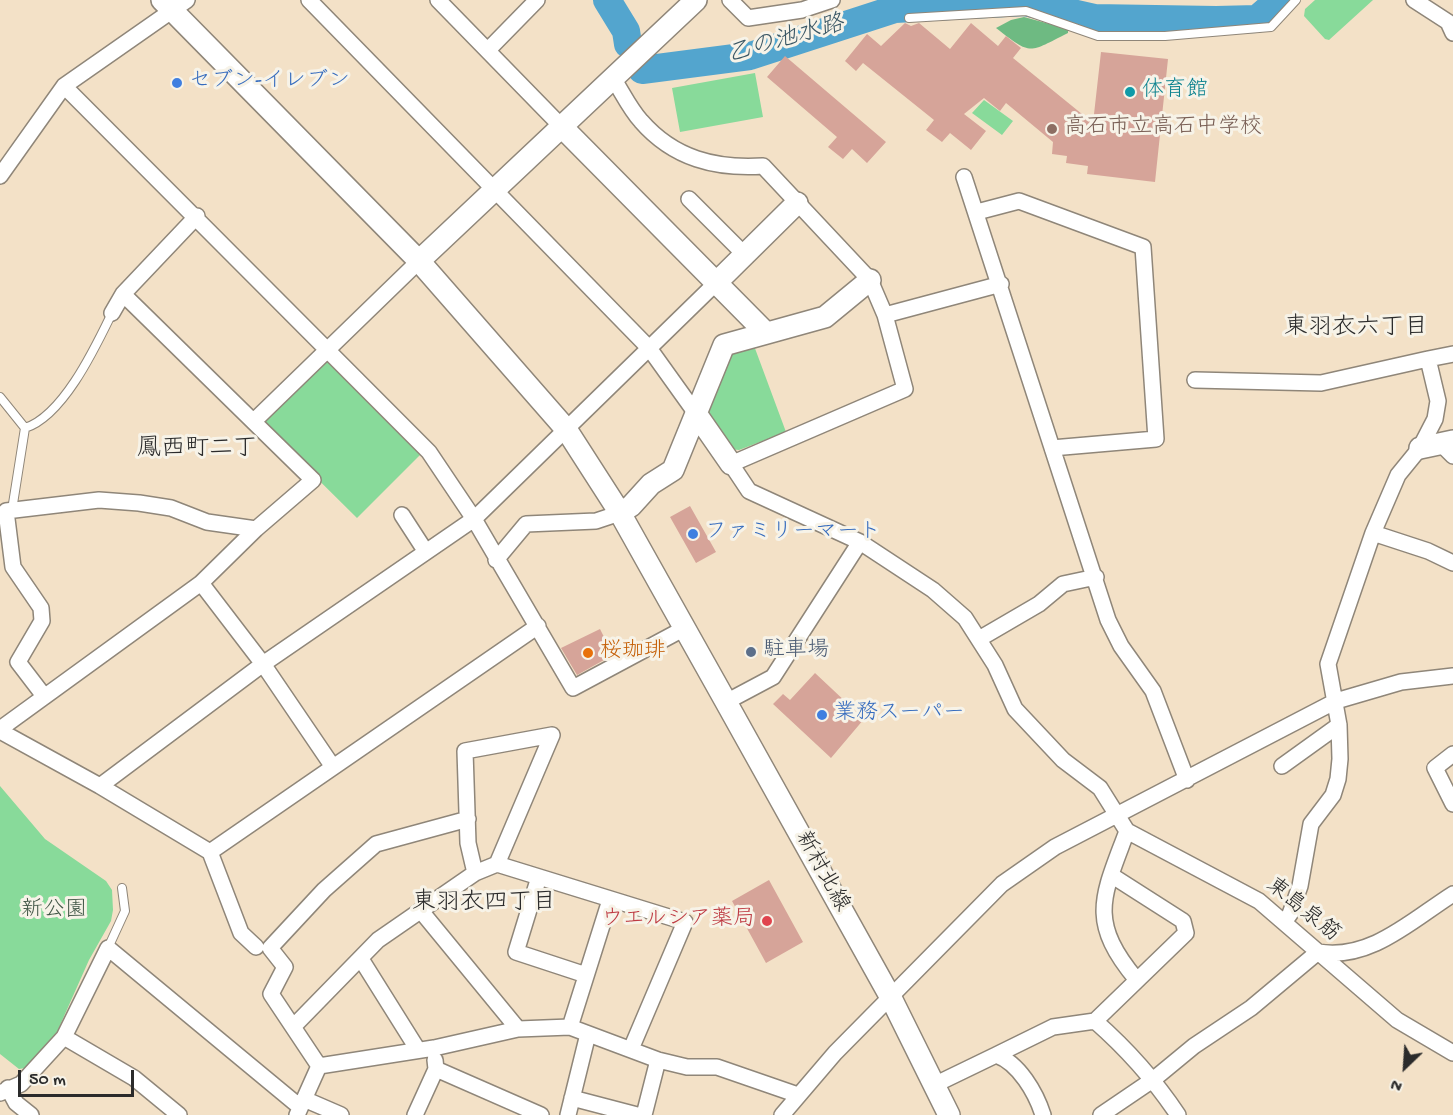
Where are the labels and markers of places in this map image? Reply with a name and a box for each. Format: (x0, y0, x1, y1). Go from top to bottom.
place label: セブン-イレブン (189, 70, 350, 96)
marker: セブン-イレブン (170, 76, 184, 90)
place label: 体育館 (1142, 79, 1208, 105)
marker: 体育館 (1123, 85, 1137, 99)
place label: 高石市立高石中学校 (1064, 116, 1262, 142)
marker: 高石市立高石中学校 (1045, 122, 1059, 136)
place label: ファミリーマート (705, 521, 881, 547)
marker: ファミリーマート (686, 527, 700, 541)
place label: 駐車場 (763, 639, 829, 665)
place label: 桜珈琲 (600, 640, 666, 666)
marker: 駐車場 (744, 645, 758, 659)
marker: 桜珈琲 (581, 646, 595, 660)
place label: 業務スーパー (834, 702, 965, 728)
marker: 業務スーパー (815, 708, 829, 722)
place label: ウエルシア薬局 (601, 908, 755, 934)
marker: ウエルシア薬局 (760, 914, 774, 928)

